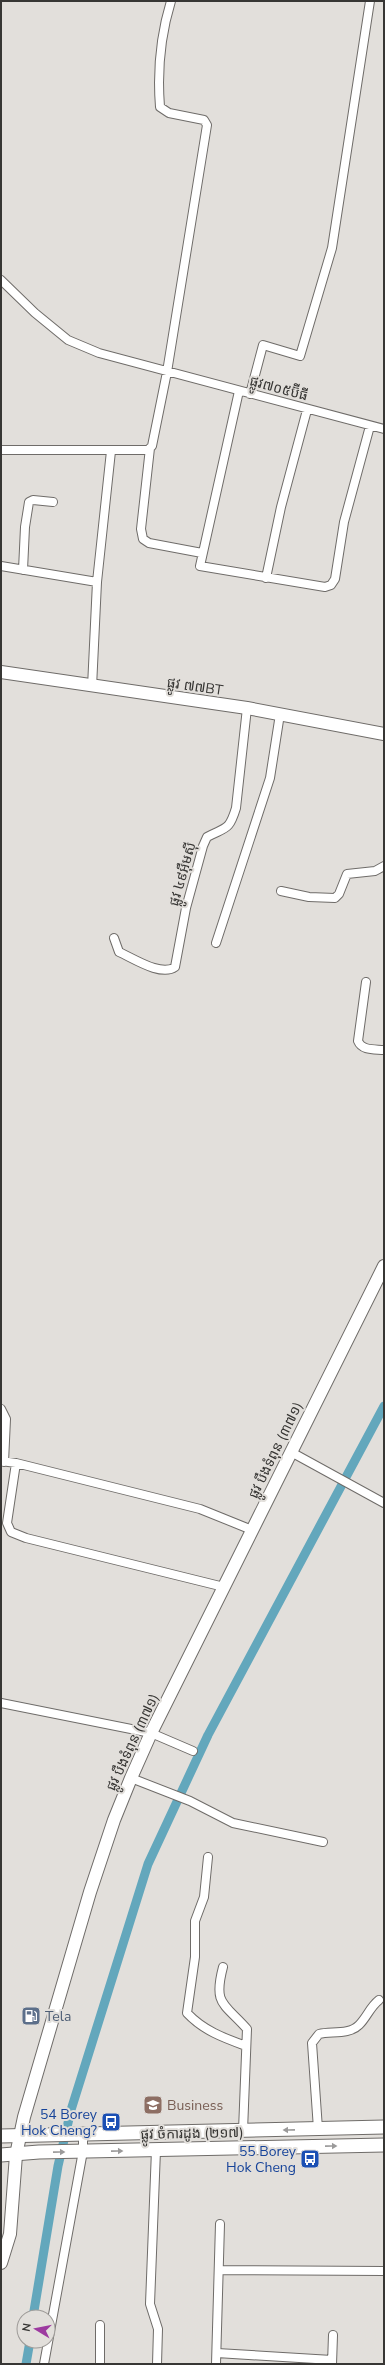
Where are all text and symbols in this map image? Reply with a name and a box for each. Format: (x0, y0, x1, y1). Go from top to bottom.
street label: ផ្លូវ៧០៥ប៊ីធី (247, 371, 310, 407)
street label: ផ្លូវ ៧៧BT (165, 673, 225, 702)
street label: ផ្លូវ ៤៩អ៊ឹមស៊ី (164, 840, 203, 909)
street label: ផ្លូវ បឹងទំពុន (៣៧១) (244, 1399, 309, 1503)
street label: ផ្លូវ បឹងទំពុន (៣៧១) (102, 1690, 165, 1795)
fuel station icon: Tela (20, 2005, 42, 2027)
place label: Tela (45, 2007, 71, 2026)
school or university icon: Business (142, 2094, 164, 2116)
place label: Business (167, 2096, 223, 2115)
place label: 54 Borey Hok Cheng? (21, 2105, 98, 2140)
bus stop icon: 54 Borey Hok Cheng? (100, 2111, 122, 2133)
street label: ផ្លូវ ចំការដូង (២១៧) (140, 2123, 244, 2146)
one-way arrow (283, 2126, 295, 2133)
place label: 55 Borey Hok Cheng (226, 2142, 297, 2177)
one-way arrow (325, 2143, 338, 2149)
one-way arrow (53, 2148, 65, 2155)
one-way arrow (111, 2148, 124, 2154)
bus stop icon: 55 Borey Hok Cheng (299, 2148, 321, 2170)
north arrow (16, 2309, 56, 2349)
text: N (19, 2322, 35, 2333)

